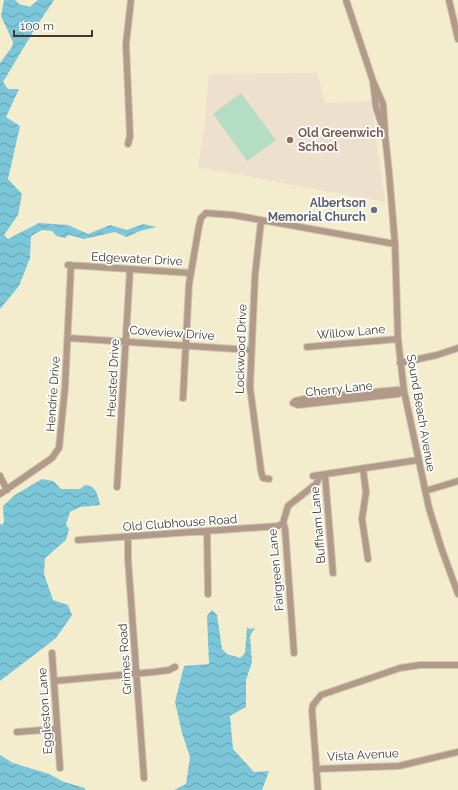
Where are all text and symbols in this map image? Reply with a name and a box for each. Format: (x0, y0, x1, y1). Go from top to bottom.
scale bar (14, 12, 92, 38)
text: 100 m (20, 19, 54, 33)
place label: Old Greenwich School (298, 126, 383, 154)
marker: Old Greenwich School (285, 135, 295, 145)
place label: Albertson Memorial Church (268, 196, 366, 224)
marker: Albertson Memorial Church (369, 205, 379, 215)
street label: Edgewater Drive (91, 250, 183, 268)
street label: Lockwood Drive (232, 304, 250, 394)
street label: Willow Lane (316, 322, 386, 342)
street label: Coveview Drive (129, 323, 215, 343)
street label: Heusted Drive (104, 338, 122, 418)
street label: Sound Beach Avenue (404, 353, 438, 473)
street label: Hendrie Drive (43, 356, 63, 432)
street label: Cherry Lane (305, 379, 373, 399)
street label: Buffham Lane (308, 486, 328, 564)
street label: Old Clubhouse Road (122, 512, 238, 534)
street label: Fairgreen Lane (265, 528, 287, 612)
street label: Grimes Road (116, 623, 134, 695)
street label: Eggleston Lane (35, 667, 55, 755)
street label: Vista Avenue (327, 746, 399, 764)

